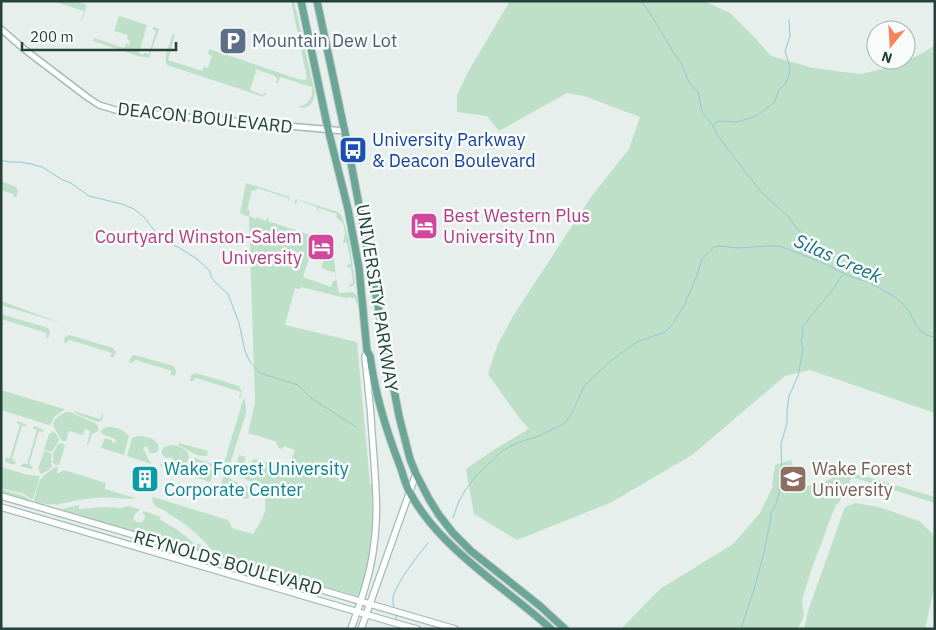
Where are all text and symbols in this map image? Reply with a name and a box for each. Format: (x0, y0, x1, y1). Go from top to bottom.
scale bar (22, 20, 176, 52)
north arrow (866, 20, 916, 70)
parking icon: Mountain Dew Lot (218, 26, 248, 56)
text: 200 m (30, 27, 74, 46)
place label: Mountain Dew Lot (252, 29, 397, 52)
text: N (879, 47, 895, 67)
street label: DEACON BOULEVARD (116, 97, 294, 138)
place label: University Parkway & Deacon Boulevard (372, 128, 536, 172)
bus stop icon: University Parkway & Deacon Boulevard (338, 135, 368, 165)
street label: UNIVERSITY PARKWAY (351, 203, 404, 394)
place label: Best Western Plus University Inn (443, 204, 590, 248)
hotel icon: Best Western Plus University Inn (409, 211, 439, 241)
place label: Courtyard Winston-Salem University (95, 225, 302, 269)
water label: Silas Creek (791, 228, 886, 288)
hotel icon: Courtyard Winston-Salem University (306, 232, 336, 262)
place label: Wake Forest University Corporate Center (164, 457, 349, 501)
place label: Wake Forest University (812, 457, 912, 501)
building icon: Wake Forest University Corporate Center (130, 464, 160, 494)
school or university icon: Wake Forest University (778, 464, 808, 494)
street label: REYNOLDS BOULEVARD (131, 525, 325, 600)

